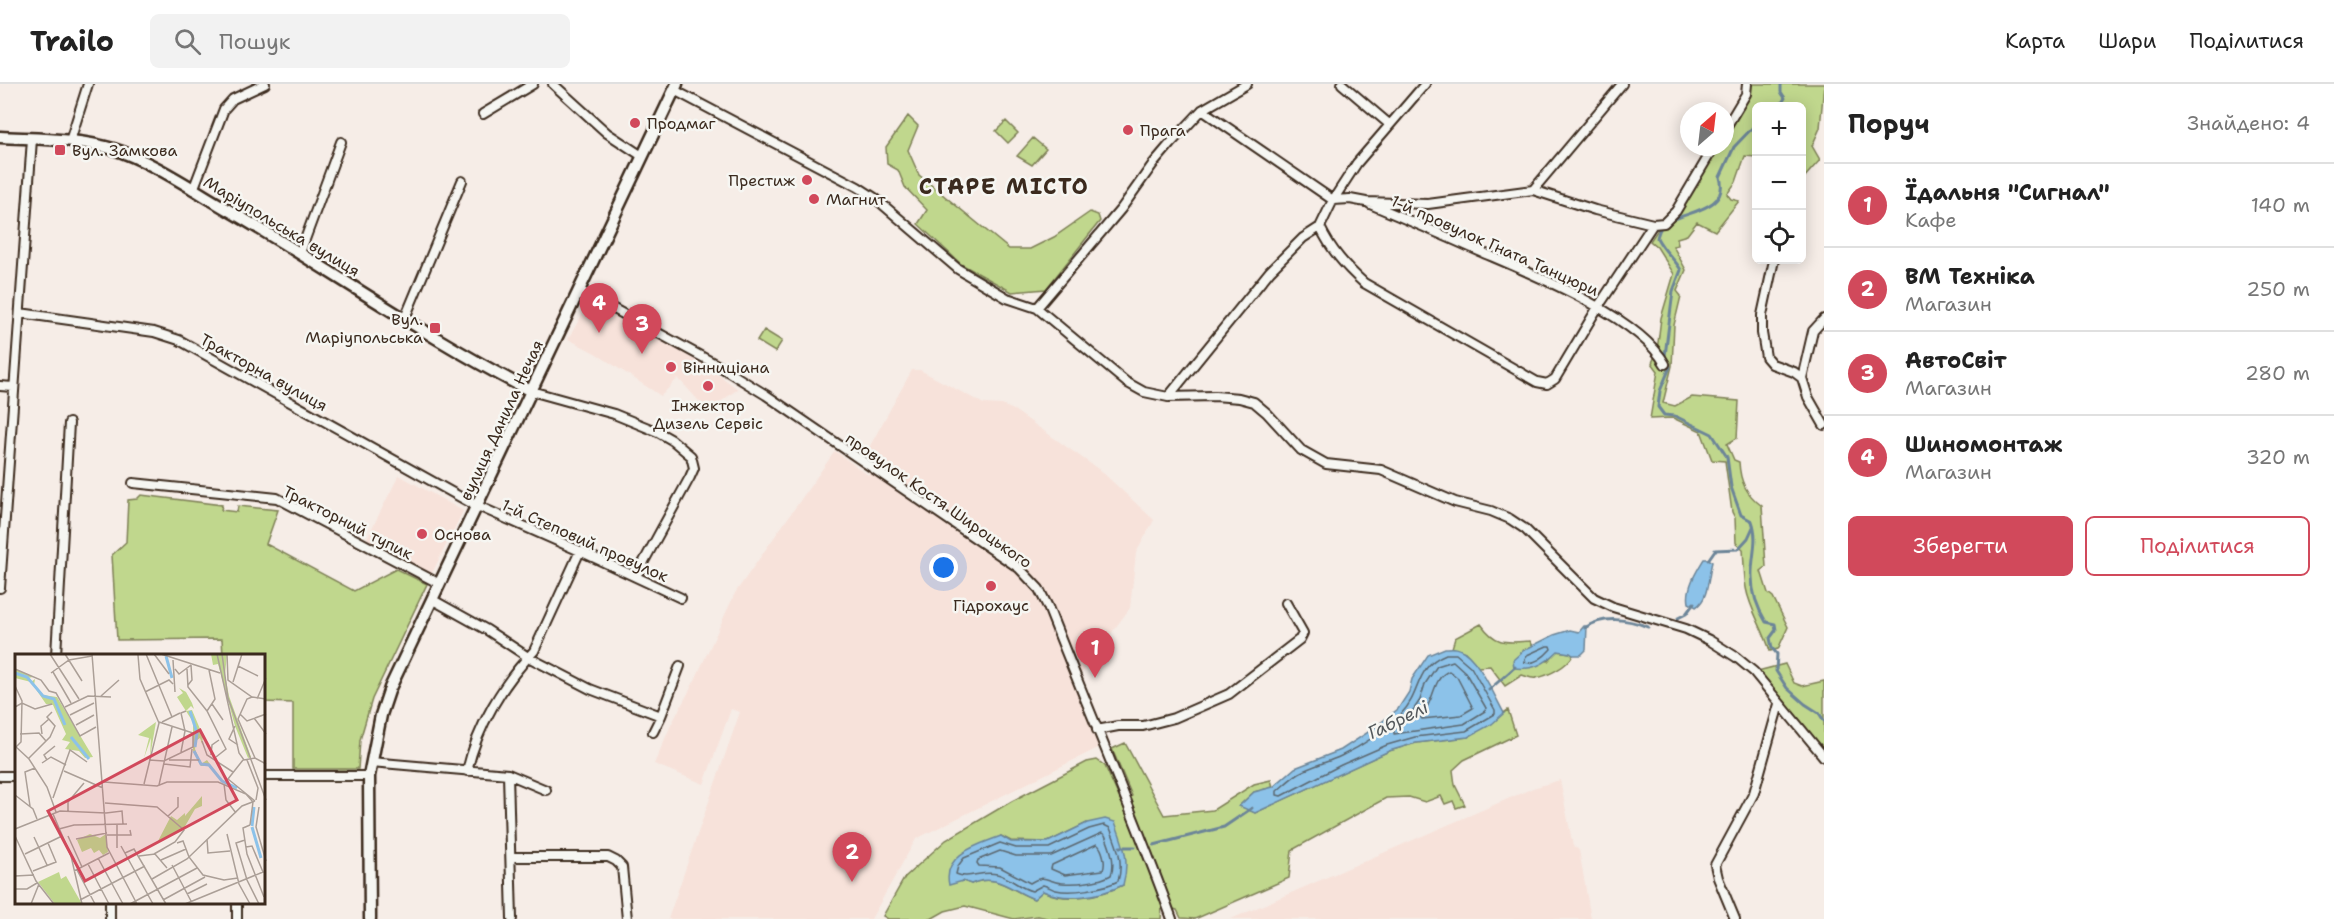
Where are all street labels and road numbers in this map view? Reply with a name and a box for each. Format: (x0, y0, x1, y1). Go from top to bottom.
street label: Маріупольська вулиця (200, 171, 364, 281)
street label: 1-й провулок Гната Танцюри (1388, 190, 1602, 301)
street label: Тракторна вулиця (196, 329, 331, 416)
street label: вулиця Данила Нечая (455, 337, 548, 504)
street label: провулок Костя Широцького (841, 428, 1036, 573)
street label: Тракторний тупик (279, 481, 417, 564)
street label: 1-й Степовий провулок (498, 494, 672, 587)

